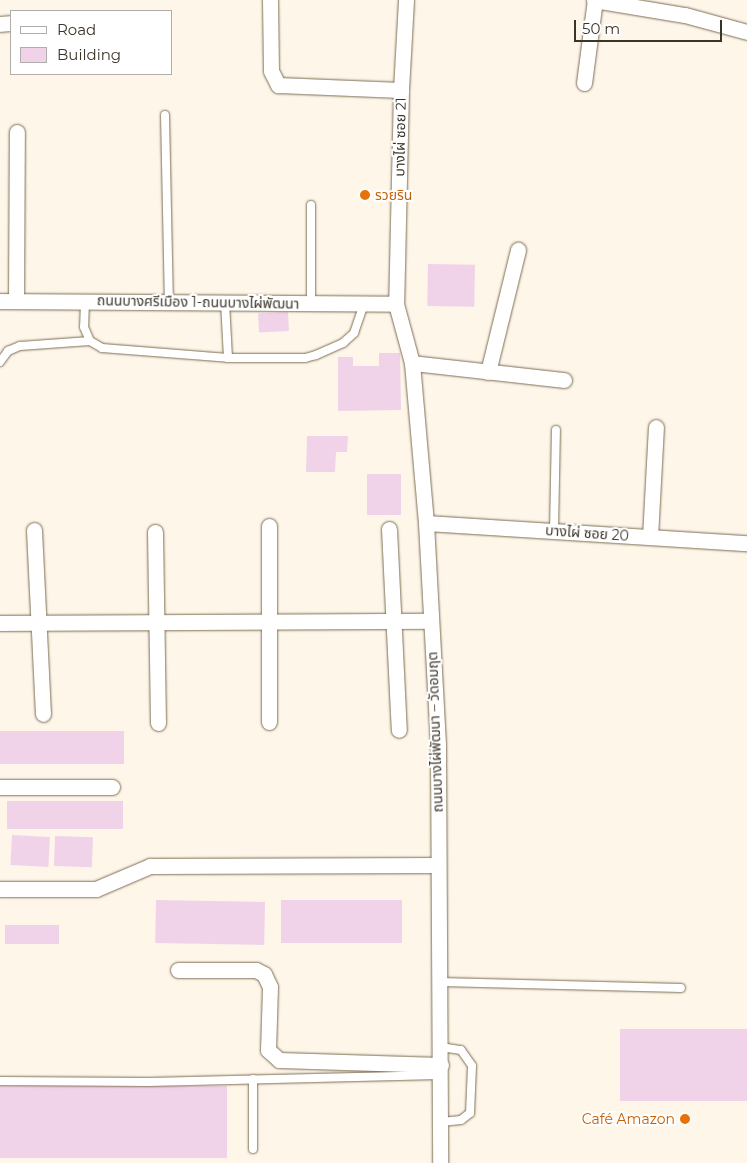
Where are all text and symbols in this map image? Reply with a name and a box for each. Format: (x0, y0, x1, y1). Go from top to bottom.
legend (10, 10, 172, 75)
scale bar (577, 10, 724, 42)
text: 50 m (582, 19, 620, 38)
text: Road (57, 20, 96, 39)
text: Building (57, 45, 121, 64)
street label: บางไผ่ ซอย 21 (391, 97, 409, 177)
place label: รวยริน (375, 187, 412, 203)
marker: รวยริน (359, 189, 371, 201)
street label: ถนนบางศรีเมือง 1-ถนนบางไผ่พัฒนา (97, 292, 299, 312)
street label: บางไผ่ ซอย 20 (545, 522, 629, 544)
street label: ถนนบางไผ่พัฒนา – วัดอมฤต (424, 651, 446, 813)
place label: Café Amazon (582, 1111, 675, 1127)
marker: Café Amazon (679, 1113, 691, 1125)

